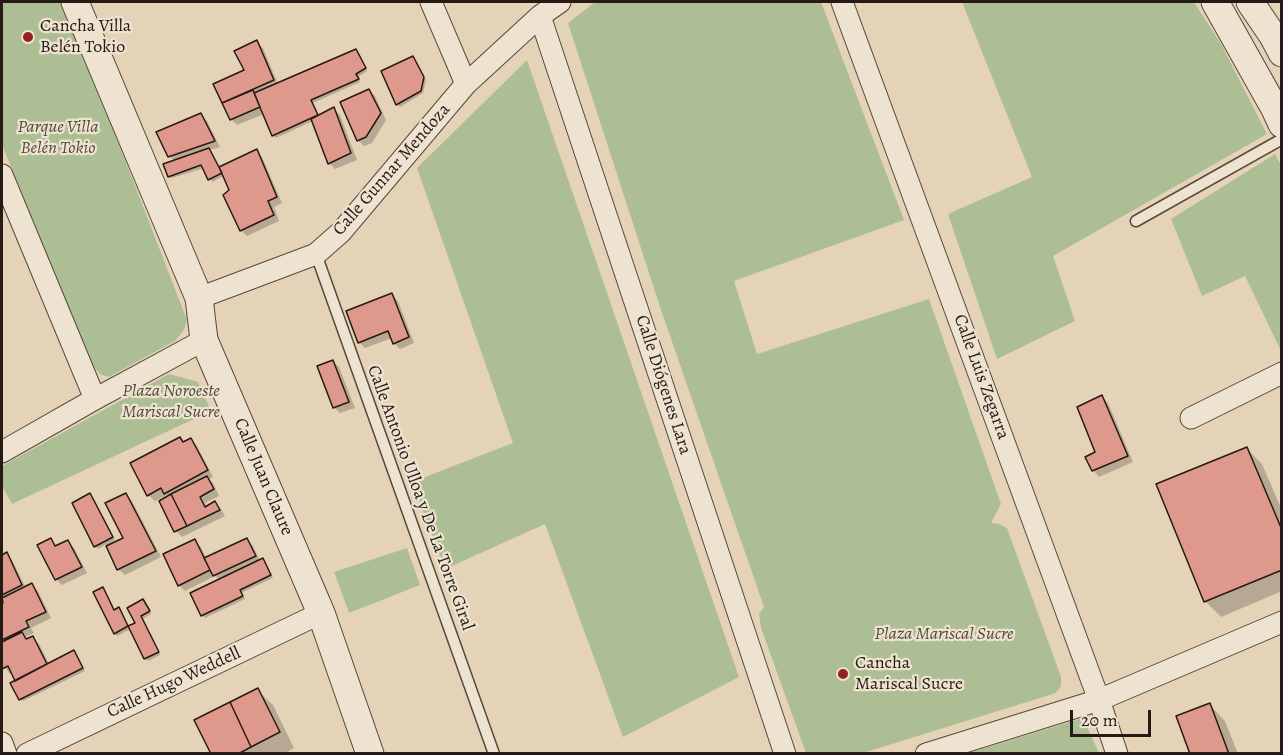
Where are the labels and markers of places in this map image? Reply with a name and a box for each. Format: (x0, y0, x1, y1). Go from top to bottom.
place label: Cancha Villa Belén Tokio (40, 16, 131, 58)
marker: Cancha Villa Belén Tokio (21, 30, 35, 44)
place label: Cancha Mariscal Sucre (855, 653, 963, 696)
marker: Cancha Mariscal Sucre (836, 667, 850, 681)

